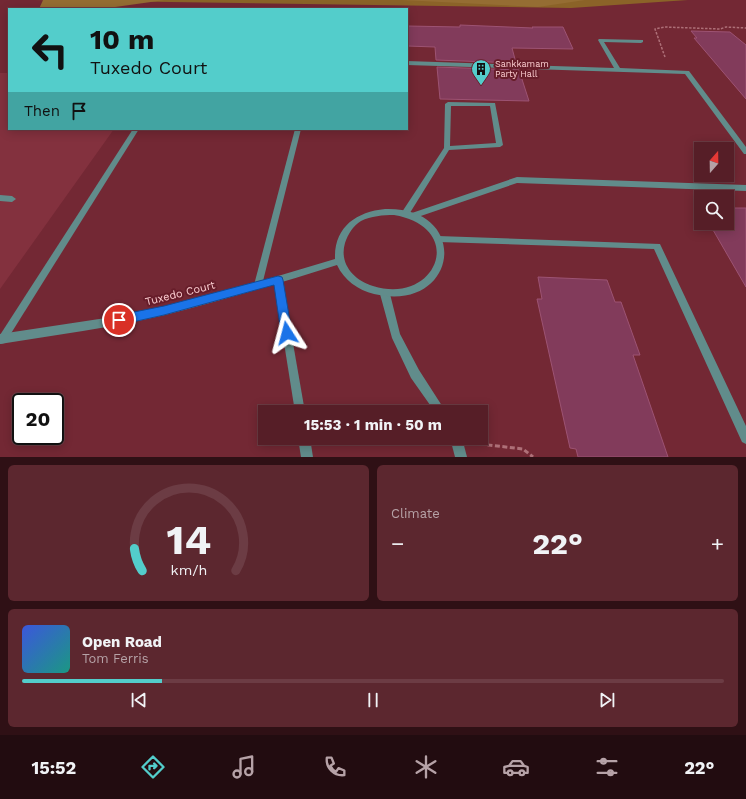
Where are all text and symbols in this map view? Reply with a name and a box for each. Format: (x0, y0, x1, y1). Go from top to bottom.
text: 10 m (90, 23, 154, 56)
icon: left (24, 24, 76, 76)
text: Tuxedo Court (90, 57, 207, 78)
building icon: Sankkamam Party Hall (470, 58, 492, 86)
place label: Sankkamam Party Hall (495, 59, 549, 79)
icon: arrive (68, 100, 90, 122)
text: Then (24, 102, 60, 120)
north arrow (694, 142, 734, 182)
map controls (694, 142, 734, 230)
button: search (694, 190, 734, 230)
street label: Tuxedo Court (144, 278, 217, 308)
pin (102, 303, 136, 337)
icon: arrive (108, 309, 130, 331)
position arrow (266, 312, 308, 354)
speed limit sign: 20 (12, 393, 64, 445)
text: 15:53 · 1 min · 50 m (304, 416, 442, 434)
text: Climate (391, 506, 440, 521)
text: 14 (166, 515, 211, 564)
text: 22° (532, 526, 583, 561)
text: − (391, 531, 404, 556)
text: + (711, 531, 724, 556)
text: km/h (170, 562, 207, 578)
text: Open Road (82, 633, 162, 651)
text: Tom Ferris (82, 651, 149, 666)
icon: previous (128, 689, 150, 711)
icon: pause (362, 689, 384, 711)
icon: next (596, 689, 618, 711)
icon: directions (139, 753, 167, 781)
icon: music (230, 753, 258, 781)
icon: phone (321, 753, 349, 781)
icon: climate (412, 753, 440, 781)
icon: car (502, 753, 530, 781)
icon: filters (593, 753, 621, 781)
text: 15:52 (31, 757, 76, 778)
text: 22° (684, 757, 715, 778)

